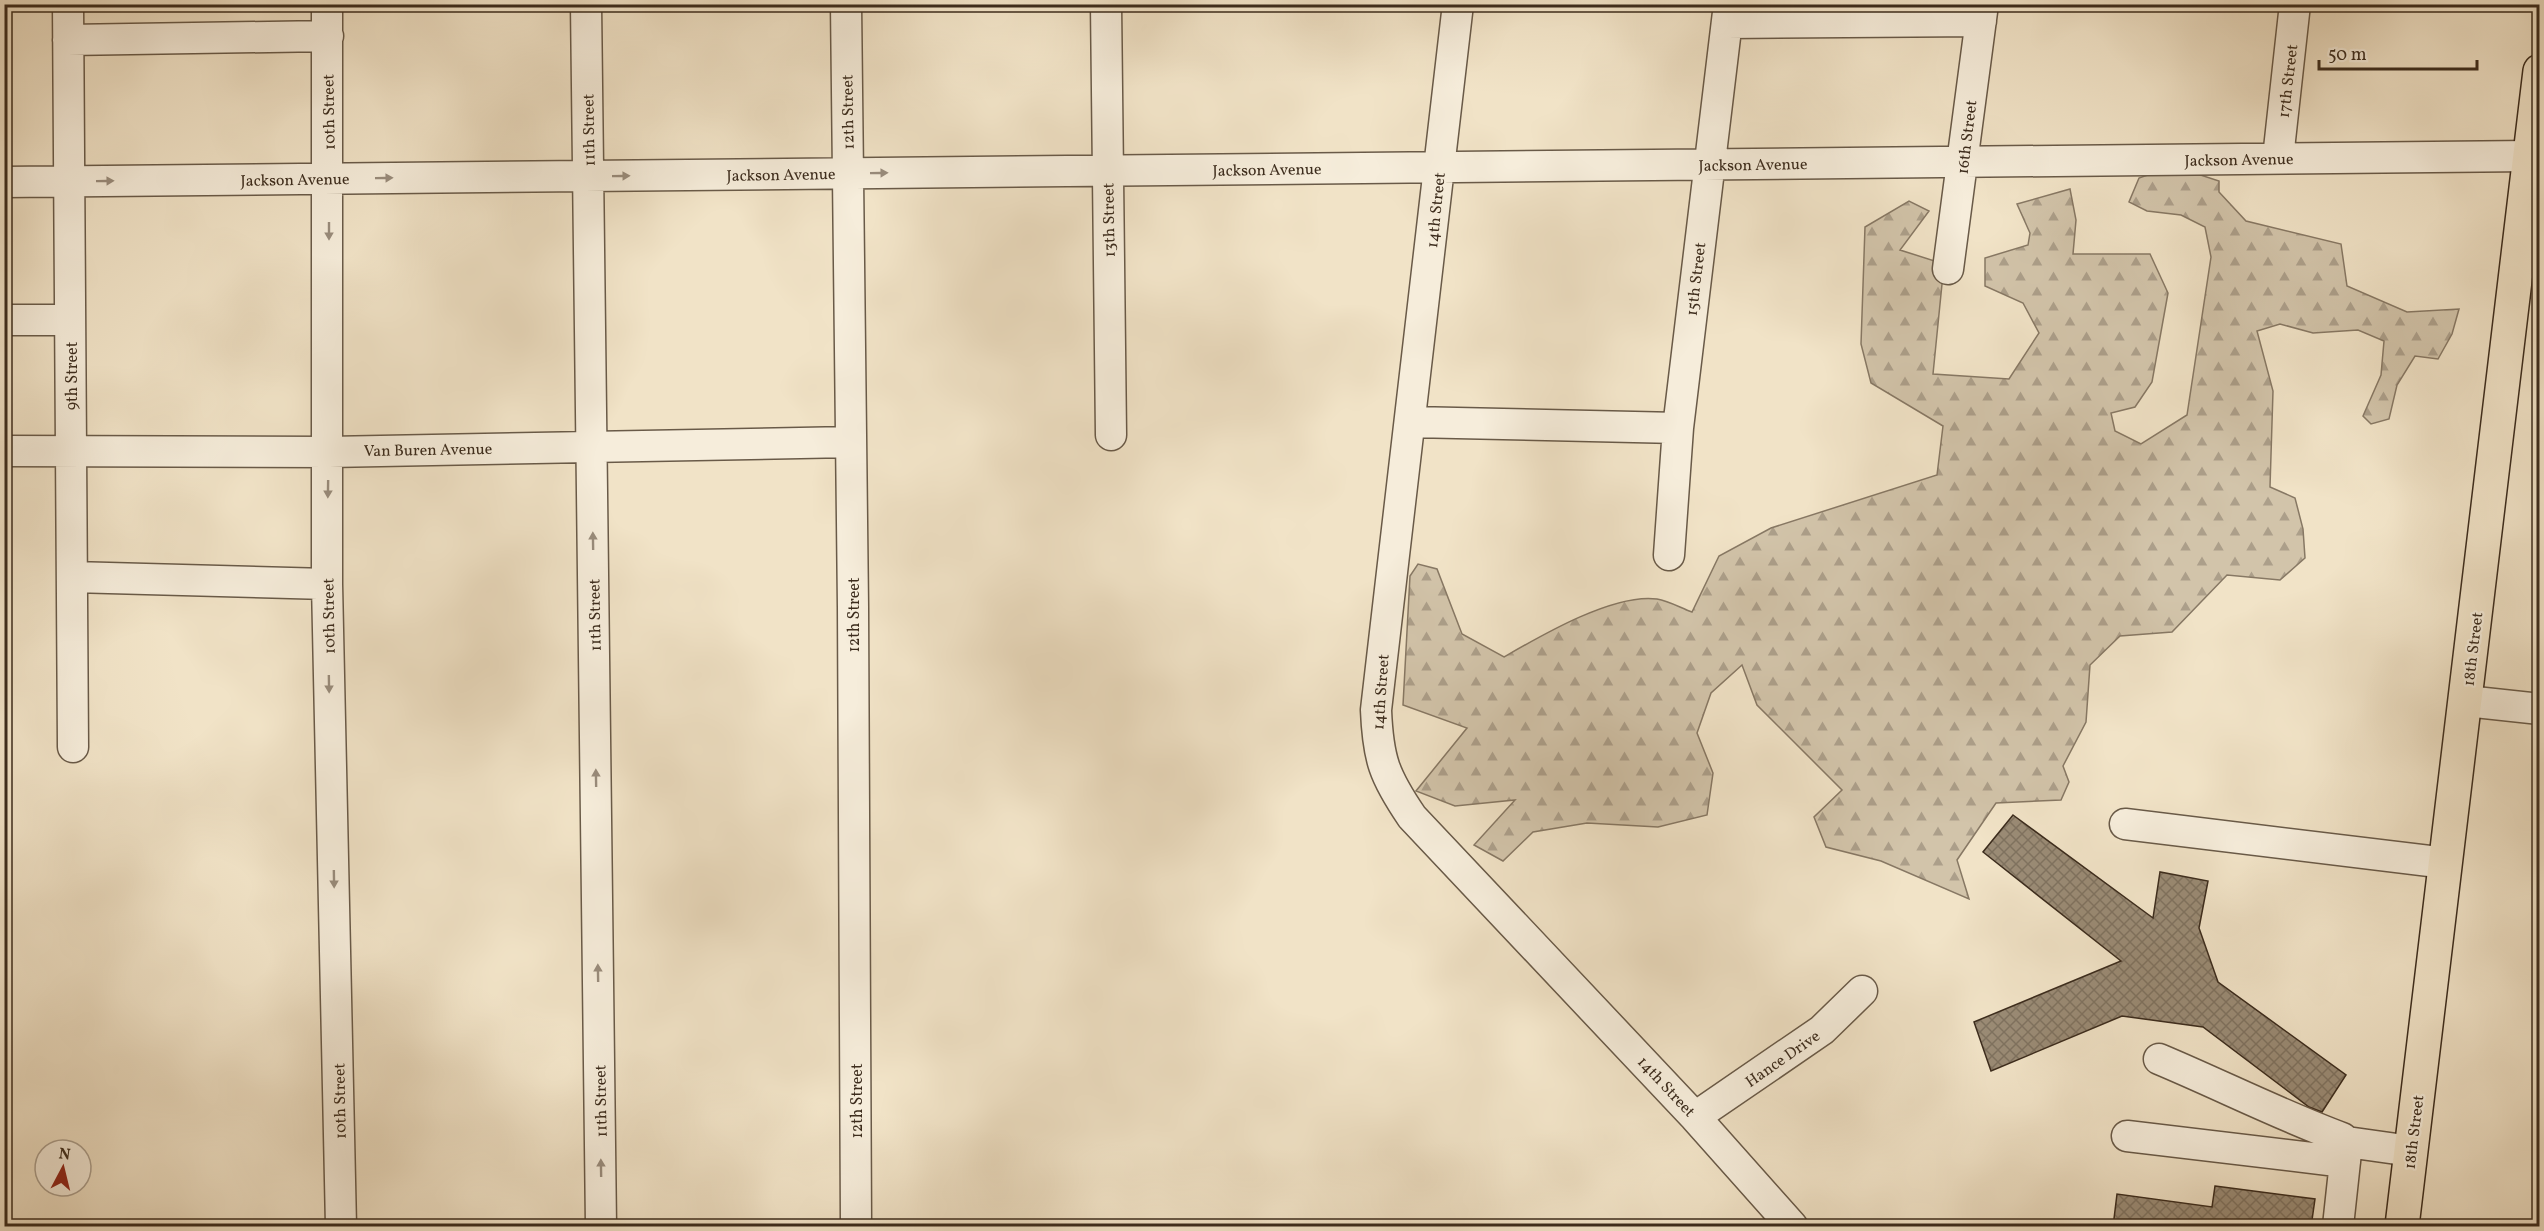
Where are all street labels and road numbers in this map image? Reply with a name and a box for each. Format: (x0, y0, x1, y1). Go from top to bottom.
street label: 17th Street (2274, 43, 2304, 119)
street label: 10th Street (318, 73, 342, 150)
street label: 12th Street (837, 74, 861, 150)
street label: 11th Street (578, 93, 602, 167)
street label: 16th Street (1953, 99, 1983, 176)
street label: Jackson Avenue (2184, 149, 2294, 173)
street label: Jackson Avenue (1698, 154, 1808, 178)
street label: Jackson Avenue (1212, 159, 1322, 183)
street label: Jackson Avenue (726, 164, 836, 188)
street label: Jackson Avenue (240, 169, 350, 193)
street label: 14th Street (1422, 171, 1452, 249)
street label: 13th Street (1098, 182, 1122, 258)
street label: 15th Street (1682, 241, 1712, 317)
street label: 9th Street (62, 341, 84, 410)
street label: Van Buren Avenue (364, 439, 493, 463)
street label: 10th Street (318, 577, 342, 654)
street label: 12th Street (844, 577, 866, 653)
street label: 11th Street (584, 578, 608, 652)
street label: 18th Street (2459, 610, 2489, 688)
street label: 14th Street (1368, 653, 1396, 731)
street label: Hance Drive (1741, 1026, 1825, 1093)
street label: 14th Street (1632, 1052, 1700, 1123)
street label: 10th Street (329, 1062, 353, 1139)
street label: 12th Street (847, 1063, 869, 1139)
street label: 11th Street (590, 1064, 614, 1138)
street label: 18th Street (2400, 1093, 2430, 1171)

